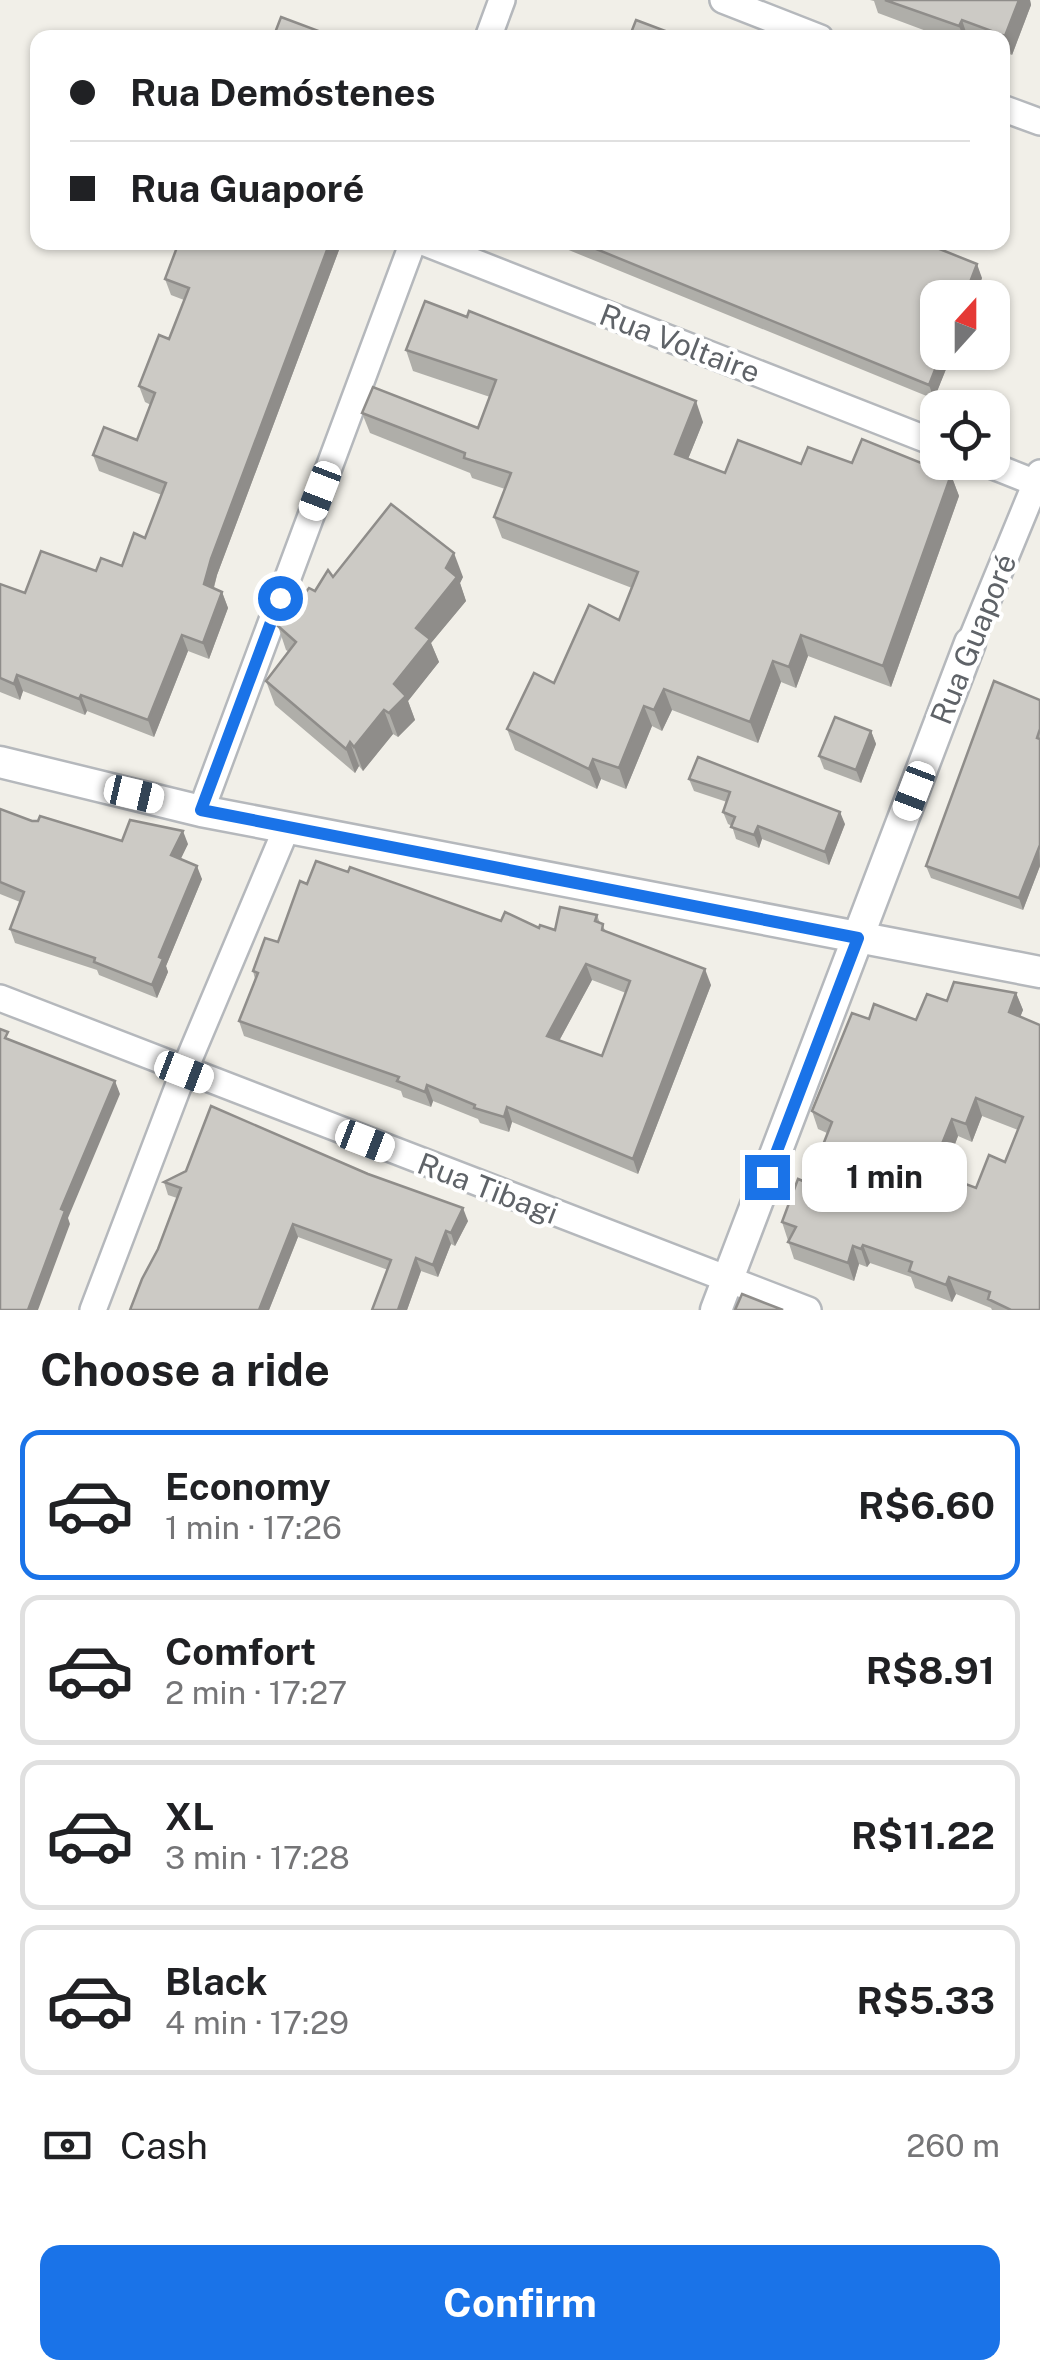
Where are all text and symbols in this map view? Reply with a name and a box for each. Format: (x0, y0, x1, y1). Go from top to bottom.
text: Rua Demóstenes (130, 70, 435, 115)
text: Rua Guaporé (130, 166, 364, 211)
north arrow (920, 280, 1010, 370)
map controls (920, 280, 1010, 480)
street label: Rua Voltaire (595, 296, 765, 390)
button: locate (920, 390, 1010, 480)
car (295, 458, 345, 524)
street label: Rua Guaporé (922, 549, 1024, 729)
route start (258, 576, 303, 621)
car (889, 758, 939, 824)
car (101, 773, 167, 815)
car (151, 1047, 217, 1097)
car (332, 1116, 398, 1166)
callout: 1 min (802, 1142, 967, 1212)
street label: Rua Tibagi (413, 1145, 563, 1231)
route end (745, 1155, 790, 1200)
text: 1 min (846, 1158, 923, 1195)
text: Choose a ride (40, 1343, 330, 1396)
icon: car (45, 1460, 135, 1550)
text: Economy (165, 1464, 331, 1509)
text: R$6.60 (858, 1483, 995, 1528)
text: 1 min · 17:26 (165, 1509, 342, 1546)
icon: car (45, 1625, 135, 1715)
text: Comfort (165, 1629, 316, 1674)
text: R$8.91 (866, 1648, 995, 1693)
text: 2 min · 17:27 (165, 1674, 347, 1711)
icon: car (45, 1790, 135, 1880)
text: XL (165, 1794, 214, 1839)
text: R$11.22 (851, 1813, 995, 1858)
text: 3 min · 17:28 (165, 1839, 350, 1876)
icon: car (45, 1955, 135, 2045)
text: Black (165, 1959, 268, 2004)
text: R$5.33 (856, 1978, 995, 2023)
text: 4 min · 17:29 (165, 2004, 349, 2041)
icon: cash (40, 2118, 95, 2173)
text: Cash (120, 2123, 208, 2168)
text: 260 m (906, 2127, 1000, 2164)
button: Confirm (40, 2245, 1000, 2360)

